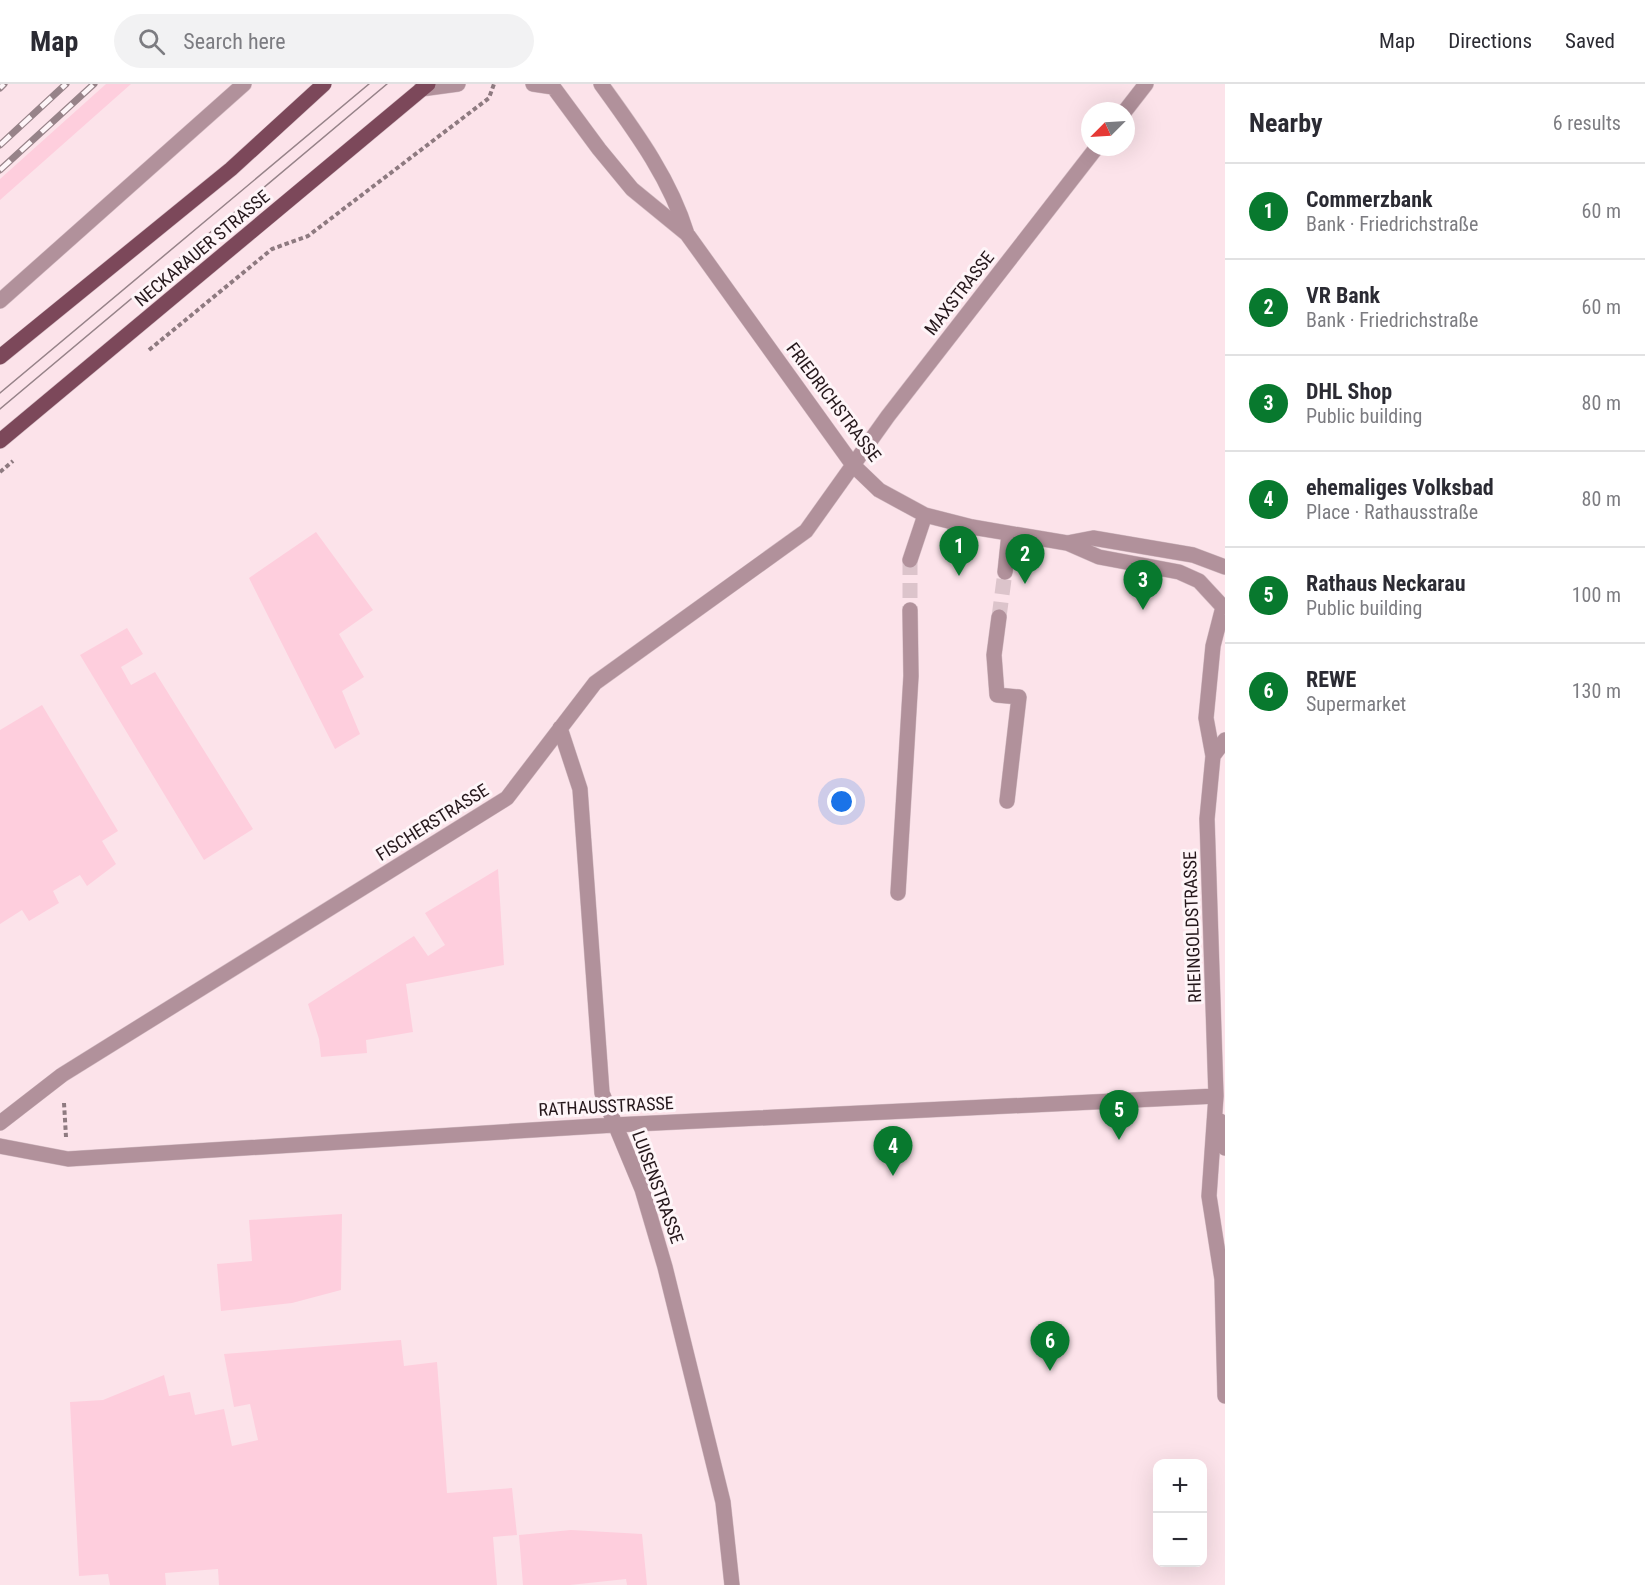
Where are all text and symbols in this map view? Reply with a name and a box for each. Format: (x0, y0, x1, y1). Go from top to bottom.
search box (114, 14, 534, 68)
text: Map (30, 25, 78, 58)
icon: search (135, 25, 168, 58)
text: Search here (183, 29, 286, 54)
text: Map (1379, 29, 1415, 53)
text: Directions (1448, 29, 1532, 53)
text: Saved (1565, 29, 1615, 53)
north arrow (1081, 102, 1135, 156)
text: Nearby (1249, 108, 1323, 138)
text: 6 results (1553, 111, 1621, 135)
street label: NECKARAUER STRASSE (130, 186, 274, 310)
text: Commerzbank (1306, 187, 1432, 212)
text: 1 (1263, 199, 1274, 223)
text: 60 m (1582, 199, 1621, 223)
text: Bank · Friedrichstraße (1306, 212, 1478, 236)
street label: MAXSTRASSE (920, 247, 998, 339)
text: VR Bank (1306, 283, 1380, 308)
text: 2 (1263, 295, 1274, 319)
text: 60 m (1582, 295, 1621, 319)
text: Bank · Friedrichstraße (1306, 308, 1478, 332)
street label: FRIEDRICHSTRASSE (782, 338, 886, 466)
text: DHL Shop (1306, 379, 1392, 404)
text: 3 (1263, 391, 1274, 415)
text: 80 m (1582, 391, 1621, 415)
text: Public building (1306, 404, 1422, 428)
text: ehemaliges Volksbad (1306, 475, 1494, 500)
text: 4 (1263, 487, 1274, 511)
text: 80 m (1582, 487, 1621, 511)
text: Place · Rathausstraße (1306, 500, 1478, 524)
pin: 1 (940, 526, 978, 576)
pin: 2 (1006, 534, 1044, 584)
pin: 3 (1124, 560, 1162, 610)
text: Rathaus Neckarau (1306, 571, 1466, 596)
text: 5 (1263, 583, 1274, 607)
text: 100 m (1572, 583, 1621, 607)
text: Public building (1306, 596, 1422, 620)
text: REWE (1306, 667, 1356, 692)
text: 6 (1263, 679, 1274, 703)
text: 130 m (1572, 679, 1621, 703)
text: Supermarket (1306, 692, 1406, 716)
street label: FISCHERSTRASSE (372, 779, 492, 865)
your location (827, 787, 856, 816)
street label: RHEINGOLDSTRASSE (1179, 851, 1205, 1003)
pin: 5 (1100, 1090, 1138, 1140)
street label: RATHAUSSTRASSE (538, 1092, 674, 1120)
pin: 4 (874, 1126, 912, 1176)
street label: LUISENSTRASSE (628, 1128, 688, 1246)
pin: 6 (1030, 1322, 1070, 1371)
map controls (1153, 1459, 1207, 1567)
button: + (1153, 1459, 1207, 1513)
button: − (1153, 1513, 1207, 1567)

